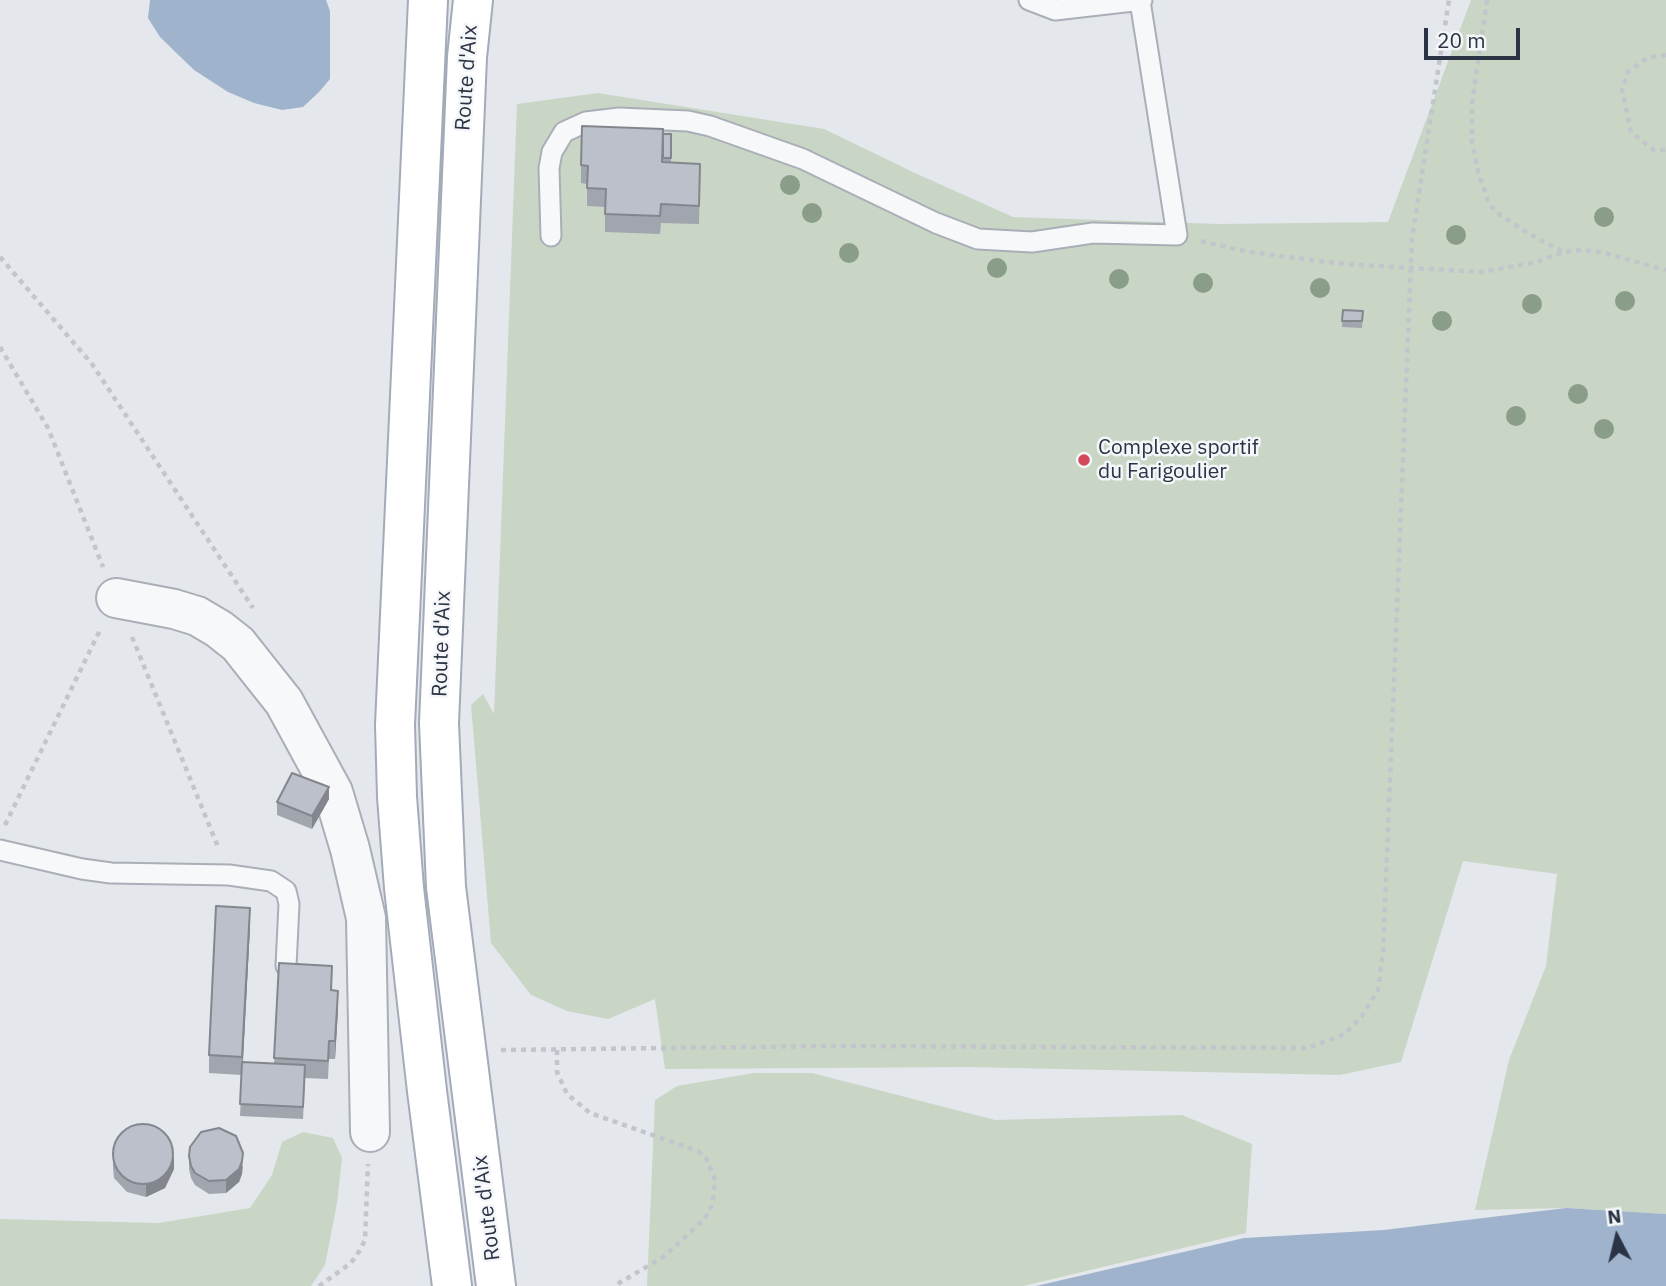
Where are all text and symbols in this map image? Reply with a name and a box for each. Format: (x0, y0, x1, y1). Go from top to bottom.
scale bar (1428, 14, 1524, 58)
street label: Route d'Aix (451, 24, 483, 132)
text: 20 m (1437, 26, 1486, 54)
place label: Complexe sportif du Farigoulier (1098, 435, 1259, 485)
marker: Complexe sportif du Farigoulier (1076, 452, 1092, 468)
street label: Route d'Aix (428, 591, 456, 697)
street label: Route d'Aix (468, 1154, 506, 1262)
north arrow (1582, 1202, 1652, 1272)
text: N (1606, 1203, 1623, 1229)

